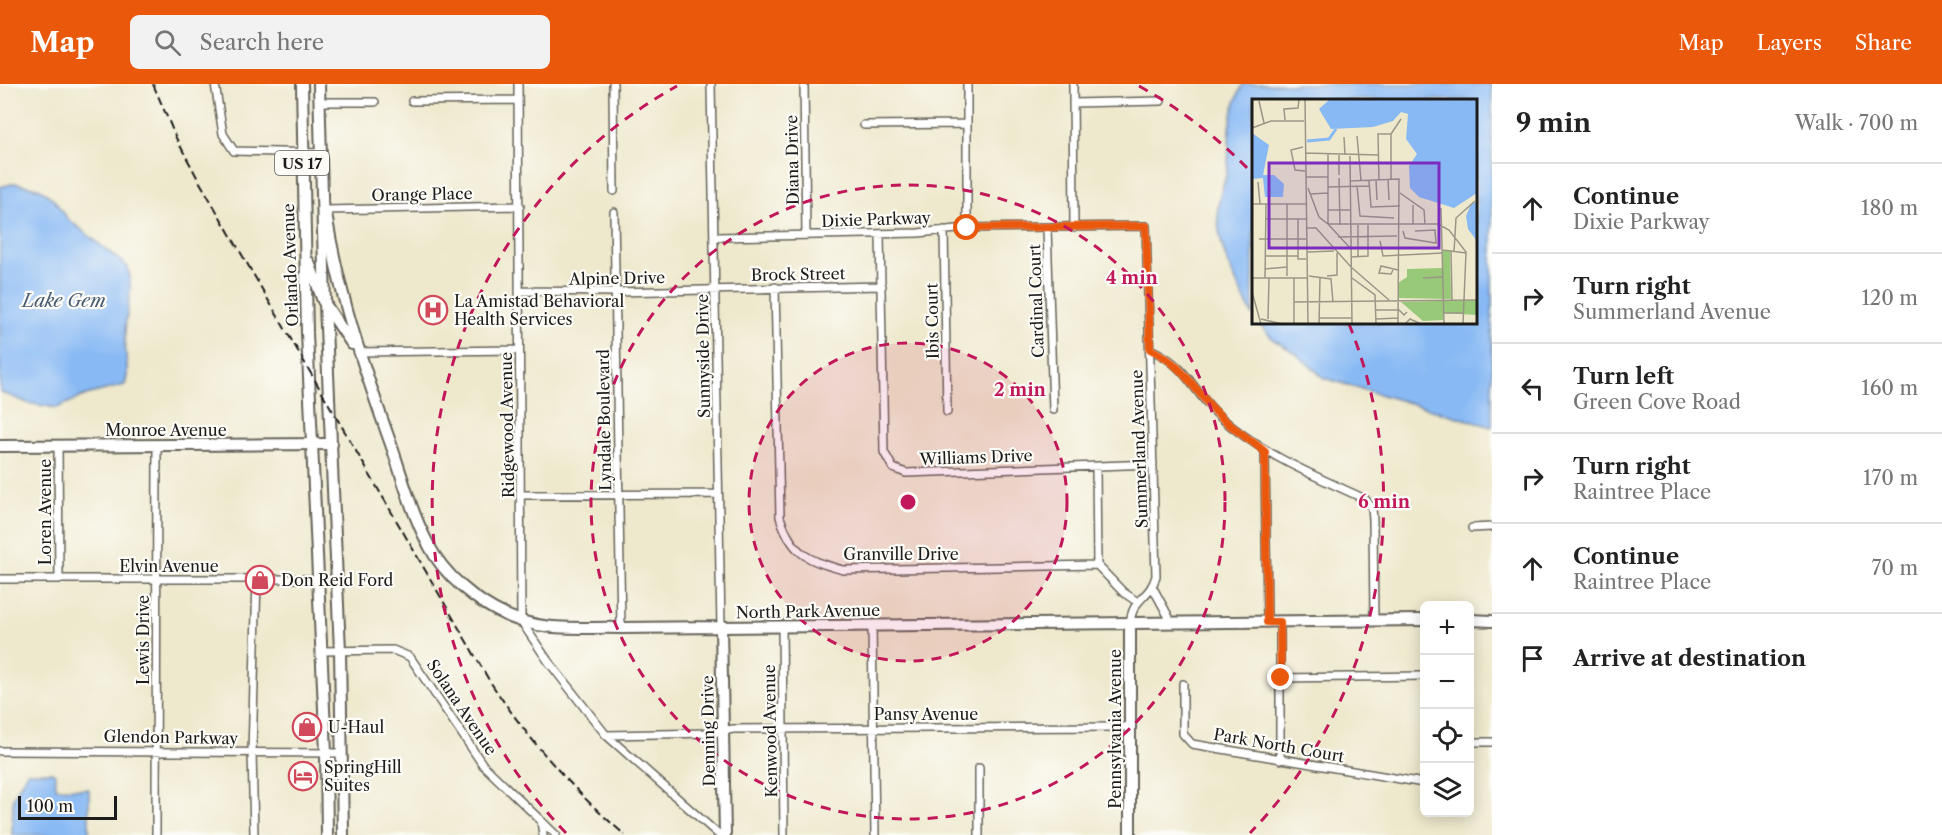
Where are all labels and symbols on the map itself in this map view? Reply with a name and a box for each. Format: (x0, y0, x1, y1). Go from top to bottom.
inset map (1252, 99, 1477, 324)
street label: Diana Drive (781, 115, 803, 205)
road number: US 17 (275, 151, 329, 175)
street label: Orange Place (371, 183, 473, 205)
street label: Orlando Avenue (278, 203, 302, 327)
street label: Dixie Parkway (821, 207, 932, 231)
route start (953, 214, 979, 240)
street label: Cardinal Court (1024, 243, 1048, 358)
street label: Brock Street (751, 263, 846, 285)
street label: Alpine Drive (568, 267, 665, 289)
text: 4 min (1106, 267, 1159, 289)
street label: Ibis Court (921, 282, 943, 359)
water label: Lake Gem (20, 290, 106, 312)
place label: La Amistad Behavioral Health Services (454, 291, 625, 329)
hospital icon: La Amistad Behavioral Health Services (417, 294, 449, 326)
street label: Sunnyside Drive (692, 294, 714, 418)
street label: Lyndale Boulevard (593, 349, 615, 491)
street label: Ridgewood Avenue (496, 352, 518, 498)
street label: Summerland Avenue (1126, 369, 1152, 528)
text: 2 min (994, 379, 1047, 401)
street label: Monroe Avenue (105, 420, 227, 440)
street label: Williams Drive (918, 445, 1033, 469)
street label: Loren Avenue (35, 459, 55, 565)
text: 6 min (1358, 491, 1411, 513)
centre of rings (898, 492, 918, 512)
street label: Granville Drive (843, 544, 959, 564)
street label: Elvin Avenue (119, 556, 219, 576)
shop icon: Don Reid Ford (244, 564, 276, 596)
place label: Don Reid Ford (281, 570, 394, 590)
street label: Lewis Drive (133, 595, 153, 685)
street label: North Park Avenue (736, 600, 880, 622)
street label: Pennsylvania Avenue (1105, 649, 1125, 809)
street label: Solana Avenue (423, 655, 501, 759)
street label: Kenwood Avenue (759, 664, 781, 798)
route end (1267, 664, 1293, 690)
street label: Denning Drive (697, 675, 719, 787)
street label: Pansy Avenue (874, 704, 978, 724)
shop icon: U-Haul (291, 711, 323, 743)
place label: U-Haul (328, 717, 384, 737)
street label: Park North Court (1212, 724, 1346, 766)
street label: Glendon Parkway (104, 726, 240, 748)
place label: SpringHill Suites (324, 757, 402, 795)
hotel icon: SpringHill Suites (287, 760, 319, 792)
scale bar (18, 793, 117, 820)

